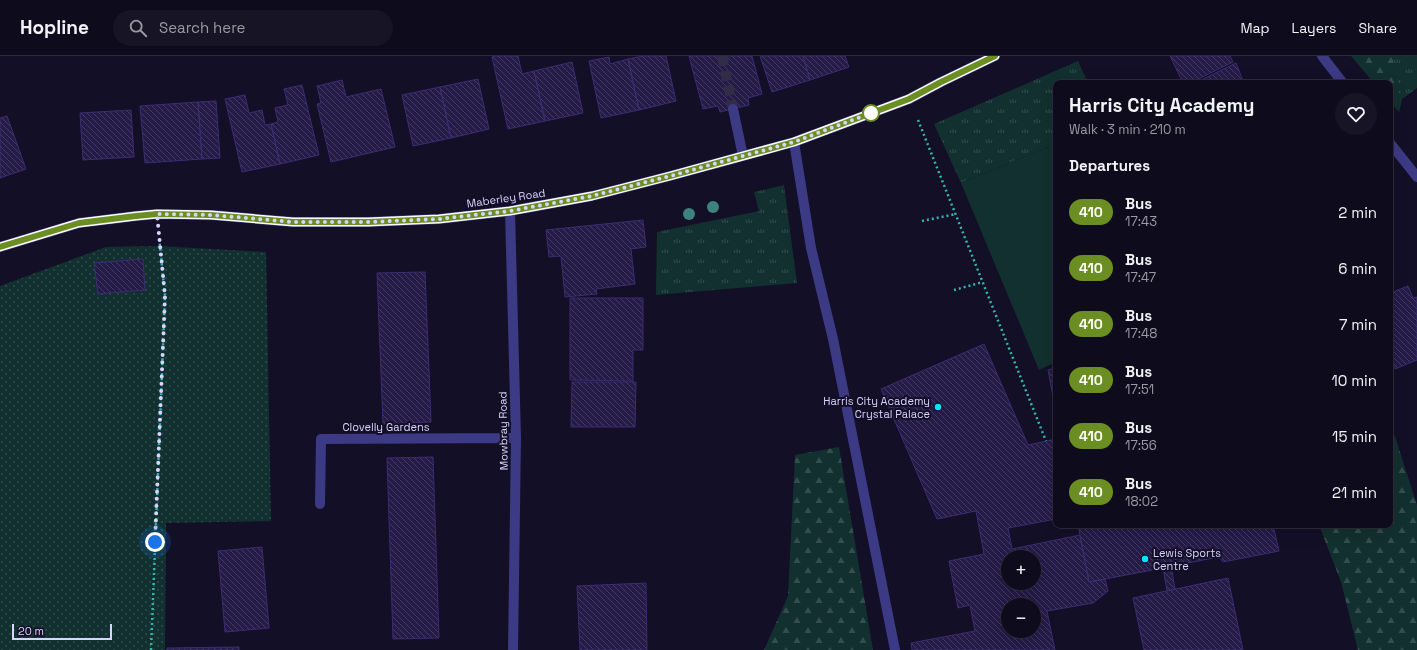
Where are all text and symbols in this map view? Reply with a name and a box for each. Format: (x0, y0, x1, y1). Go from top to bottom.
search box (113, 10, 393, 46)
text: Hopline (20, 15, 89, 40)
icon: search (127, 17, 149, 39)
text: Search here (159, 18, 245, 37)
text: Map (1240, 19, 1270, 37)
text: Layers (1292, 19, 1336, 37)
text: Share (1358, 19, 1397, 37)
text: Harris City Academy (1069, 93, 1254, 118)
button: heart (1335, 93, 1377, 135)
unlabelled marker (862, 104, 880, 122)
text: Walk · 3 min · 210 m (1069, 121, 1186, 138)
text: Departures (1069, 156, 1150, 175)
street label: Maberley Road (466, 186, 546, 210)
text: Bus (1125, 194, 1152, 213)
text: 410 (1079, 203, 1103, 221)
text: 2 min (1338, 203, 1377, 222)
text: 17:43 (1125, 213, 1157, 230)
text: Bus (1125, 250, 1152, 269)
text: 410 (1079, 259, 1103, 277)
text: 6 min (1338, 259, 1377, 278)
text: 17:47 (1125, 269, 1156, 286)
text: Bus (1125, 306, 1152, 325)
text: 410 (1079, 315, 1103, 333)
text: 7 min (1339, 315, 1377, 334)
text: 17:48 (1125, 325, 1157, 342)
text: Bus (1125, 362, 1152, 381)
text: 410 (1079, 371, 1103, 389)
text: 10 min (1331, 371, 1377, 390)
text: 17:51 (1125, 381, 1154, 398)
street label: Mowbray Road (495, 391, 511, 471)
place label: Harris City Academy Crystal Palace (823, 394, 930, 421)
marker: Harris City Academy Crystal Palace (933, 402, 943, 412)
text: Bus (1125, 418, 1152, 437)
street label: Clovelly Gardens (342, 420, 430, 434)
text: 410 (1079, 427, 1103, 445)
text: 15 min (1332, 427, 1377, 446)
text: 17:56 (1125, 437, 1157, 454)
text: Bus (1125, 474, 1152, 493)
text: 410 (1079, 483, 1103, 501)
text: 21 min (1332, 483, 1377, 502)
text: 18:02 (1125, 493, 1158, 510)
your location (145, 532, 165, 552)
place label: Lewis Sports Centre (1153, 546, 1221, 573)
map controls (1001, 550, 1041, 638)
button: + (1001, 550, 1041, 590)
marker: Lewis Sports Centre (1140, 554, 1150, 564)
button: − (1001, 598, 1041, 638)
scale bar (12, 622, 112, 641)
text: 20 m (18, 624, 44, 638)

